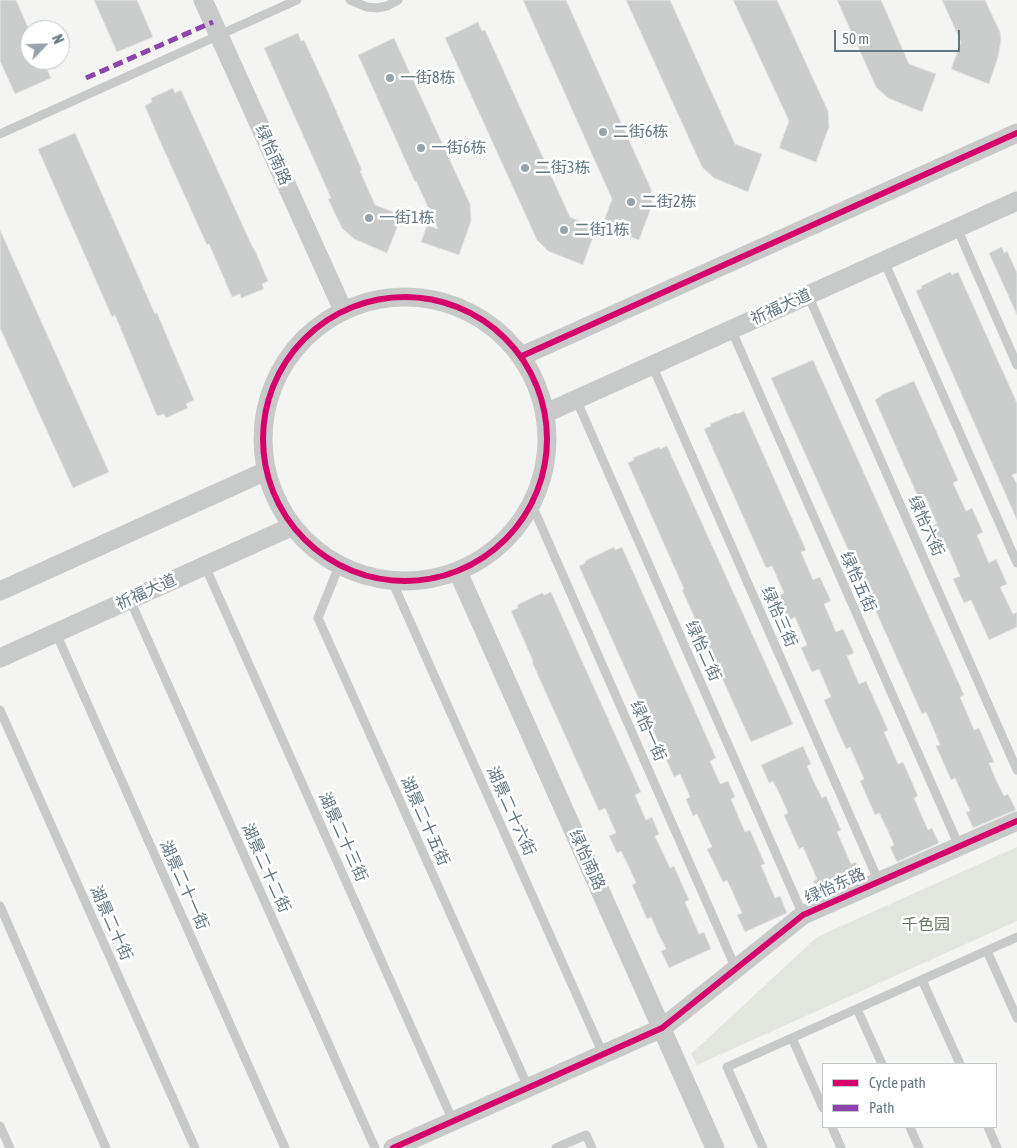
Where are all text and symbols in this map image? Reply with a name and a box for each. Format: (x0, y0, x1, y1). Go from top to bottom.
north arrow (20, 20, 70, 70)
scale bar (837, 20, 963, 52)
text: 50 m (842, 30, 869, 47)
text: N (49, 32, 67, 46)
place label: 一街8栋 (400, 68, 456, 88)
marker: 一街8栋 (384, 72, 396, 84)
street label: 绿怡南路 (251, 122, 295, 188)
place label: 二街6栋 (613, 122, 669, 142)
marker: 二街6栋 (597, 126, 609, 138)
place label: 一街6栋 (431, 138, 487, 158)
marker: 一街6栋 (415, 142, 427, 154)
place label: 二街3栋 (535, 158, 591, 178)
marker: 二街3栋 (519, 162, 531, 174)
place label: 二街2栋 (641, 192, 697, 212)
marker: 二街2栋 (625, 196, 637, 208)
place label: 一街1栋 (379, 208, 435, 228)
marker: 一街1栋 (363, 212, 375, 224)
place label: 二街1栋 (574, 220, 630, 240)
marker: 二街1栋 (558, 224, 570, 236)
street label: 祈福大道 (748, 285, 814, 329)
street label: 绿怡六街 (904, 493, 948, 559)
street label: 绿怡五街 (836, 549, 880, 615)
street label: 祈福大道 (113, 570, 179, 614)
street label: 绿怡三街 (757, 584, 801, 650)
street label: 绿怡二街 (681, 618, 725, 684)
street label: 绿怡一街 (626, 698, 670, 764)
street label: 湖景二十六街 (483, 763, 539, 859)
street label: 湖景二十五街 (397, 773, 453, 869)
street label: 湖景二十三街 (315, 789, 371, 885)
street label: 湖景二十二街 (238, 820, 294, 916)
street label: 绿怡南路 (565, 827, 609, 893)
street label: 湖景二十一街 (156, 837, 212, 933)
street label: 绿怡东路 (802, 864, 868, 908)
street label: 湖景二十街 (86, 883, 136, 963)
park label: 千色园 (902, 915, 950, 935)
legend (822, 1063, 997, 1128)
text: Cycle path (869, 1074, 926, 1091)
text: Path (869, 1099, 895, 1116)

